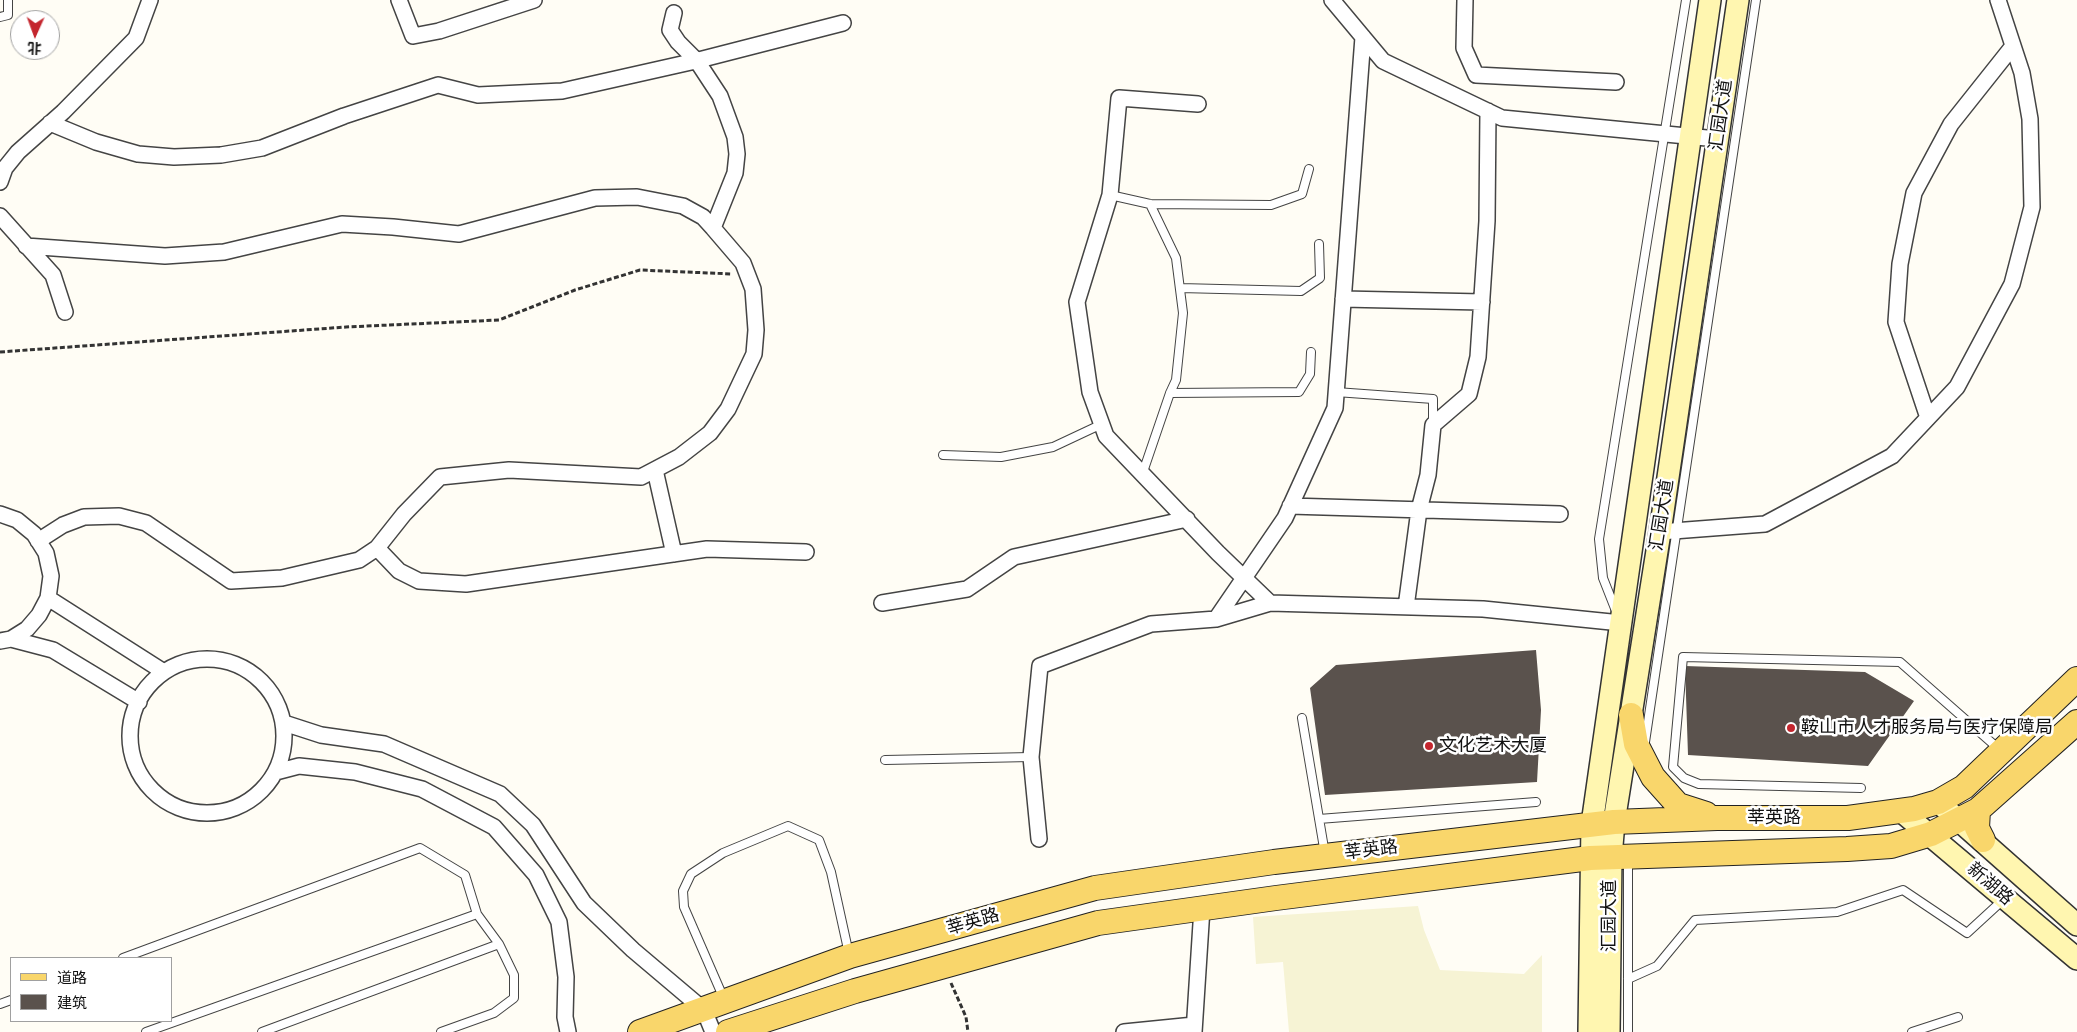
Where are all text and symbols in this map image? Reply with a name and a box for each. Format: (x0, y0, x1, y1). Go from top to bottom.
north arrow (10, 10, 60, 60)
text: 北 (27, 39, 42, 59)
street label: 汇园大道 (1705, 78, 1737, 152)
street label: 汇园大道 (1646, 478, 1678, 552)
place label: 鞍山市人才服务局与医疗保障局 (1801, 717, 2053, 739)
marker: 鞍山市人才服务局与医疗保障局 (1785, 722, 1797, 734)
place label: 文化艺术大厦 (1439, 735, 1547, 757)
marker: 文化艺术大厦 (1423, 740, 1435, 752)
street label: 莘英路 (1747, 807, 1801, 829)
street label: 莘英路 (1343, 836, 1399, 864)
street label: 新湖路 (1963, 858, 2017, 910)
street label: 汇园大道 (1599, 880, 1621, 952)
street label: 莘英路 (944, 904, 1002, 940)
legend (10, 957, 172, 1022)
text: 道路 (57, 965, 87, 988)
text: 建筑 (57, 990, 87, 1013)

